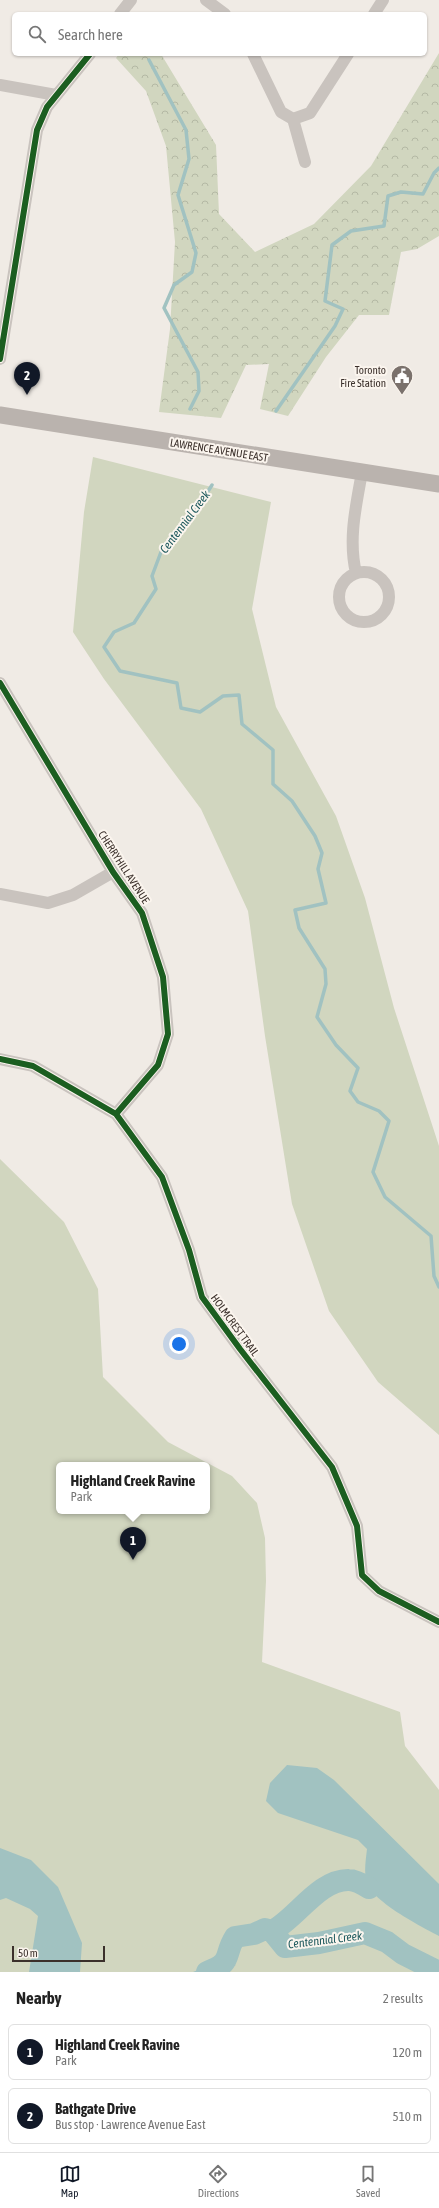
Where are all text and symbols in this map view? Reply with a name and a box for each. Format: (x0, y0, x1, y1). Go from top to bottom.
search box (12, 12, 427, 56)
icon: search (26, 23, 48, 45)
text: Search here (58, 26, 123, 43)
pin: 2 (14, 362, 40, 395)
public building icon: Toronto Fire Station (389, 363, 415, 396)
place label: Toronto Fire Station (340, 364, 386, 389)
street label: LAWRENCE AVENUE EAST (169, 436, 269, 464)
water label: Centennial Creek (157, 487, 214, 556)
street label: CHERRYHILL AVENUE (96, 829, 152, 906)
street label: HOLMCREST TRAIL (209, 1292, 262, 1359)
your location (169, 1334, 189, 1354)
popup (56, 1462, 210, 1514)
text: Highland Creek Ravine (71, 1472, 195, 1489)
text: Park (71, 1489, 92, 1504)
pin: 1 (120, 1527, 146, 1560)
water label: Centennial Creek (287, 1928, 364, 1952)
scale bar (12, 1944, 105, 1963)
text: 50 m (18, 1947, 38, 1959)
text: Nearby (16, 1988, 62, 2008)
text: 2 results (383, 1991, 423, 2006)
text: Highland Creek Ravine (55, 2036, 180, 2053)
text: 1 (27, 2045, 33, 2060)
text: 120 m (393, 2045, 422, 2060)
text: Park (55, 2053, 77, 2068)
text: Bathgate Drive (55, 2100, 136, 2117)
text: 2 (27, 2109, 33, 2124)
text: 510 m (393, 2109, 422, 2124)
text: Bus stop · Lawrence Avenue East (55, 2117, 206, 2132)
tab: Map (59, 2163, 81, 2199)
tab: Directions (198, 2163, 239, 2199)
tab: Saved (356, 2163, 380, 2199)

